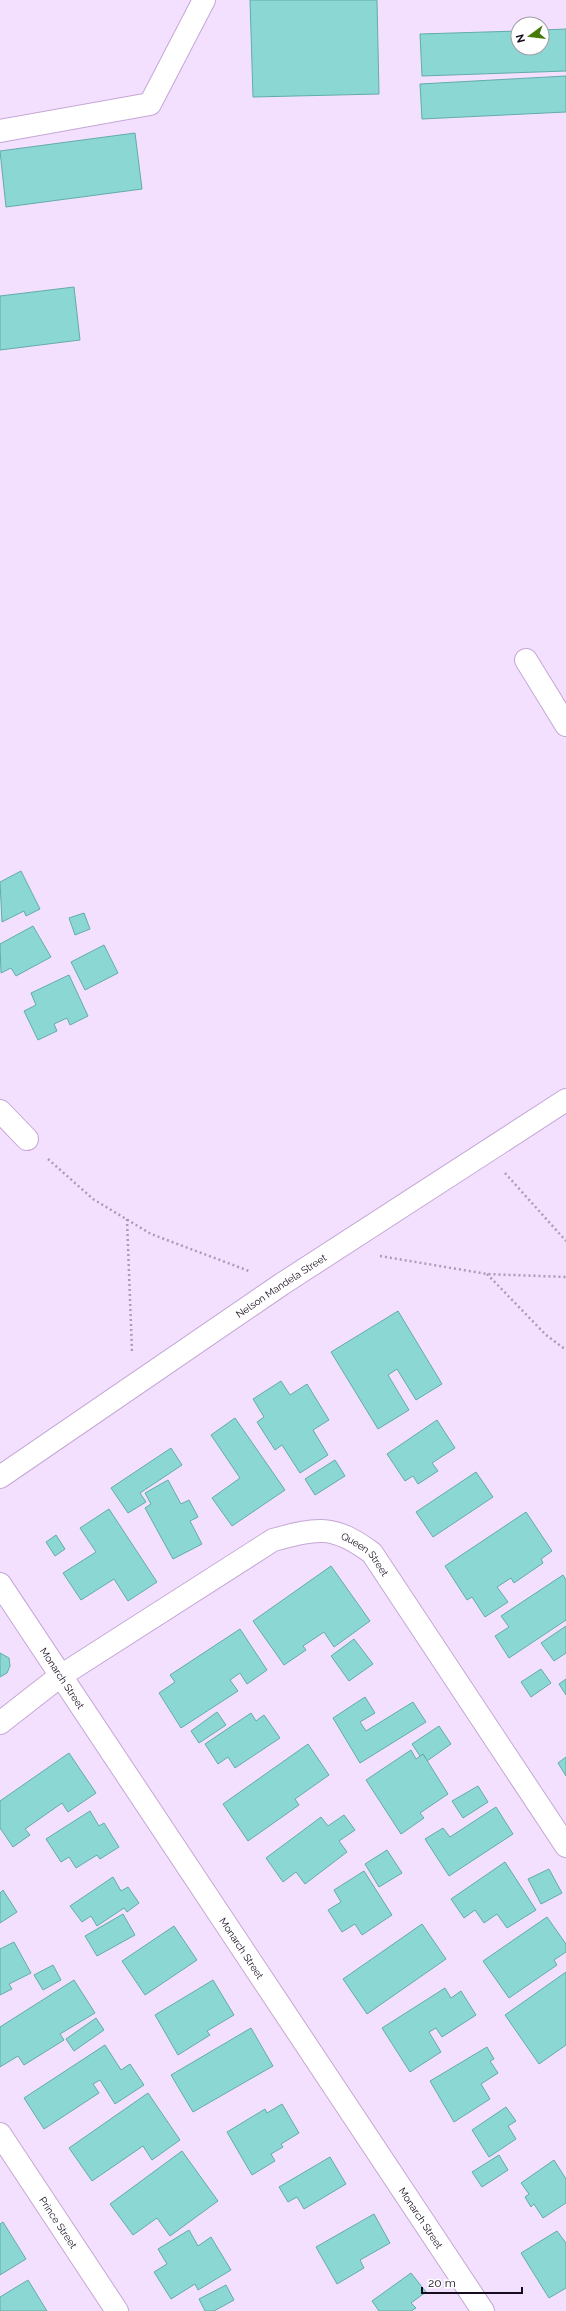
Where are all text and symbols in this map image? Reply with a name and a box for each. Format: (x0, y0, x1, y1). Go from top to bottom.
north arrow (510, 16, 550, 56)
text: N (513, 33, 528, 44)
street label: Nelson Mandela Street (234, 1252, 329, 1320)
street label: Queen Street (339, 1530, 391, 1579)
street label: Monarch Street (38, 1646, 87, 1712)
street label: Monarch Street (217, 1916, 266, 1981)
street label: Monarch Street (396, 2186, 445, 2251)
street label: Prince Street (37, 2195, 79, 2251)
scale bar (422, 2269, 522, 2295)
text: 20 m (428, 2276, 456, 2290)

